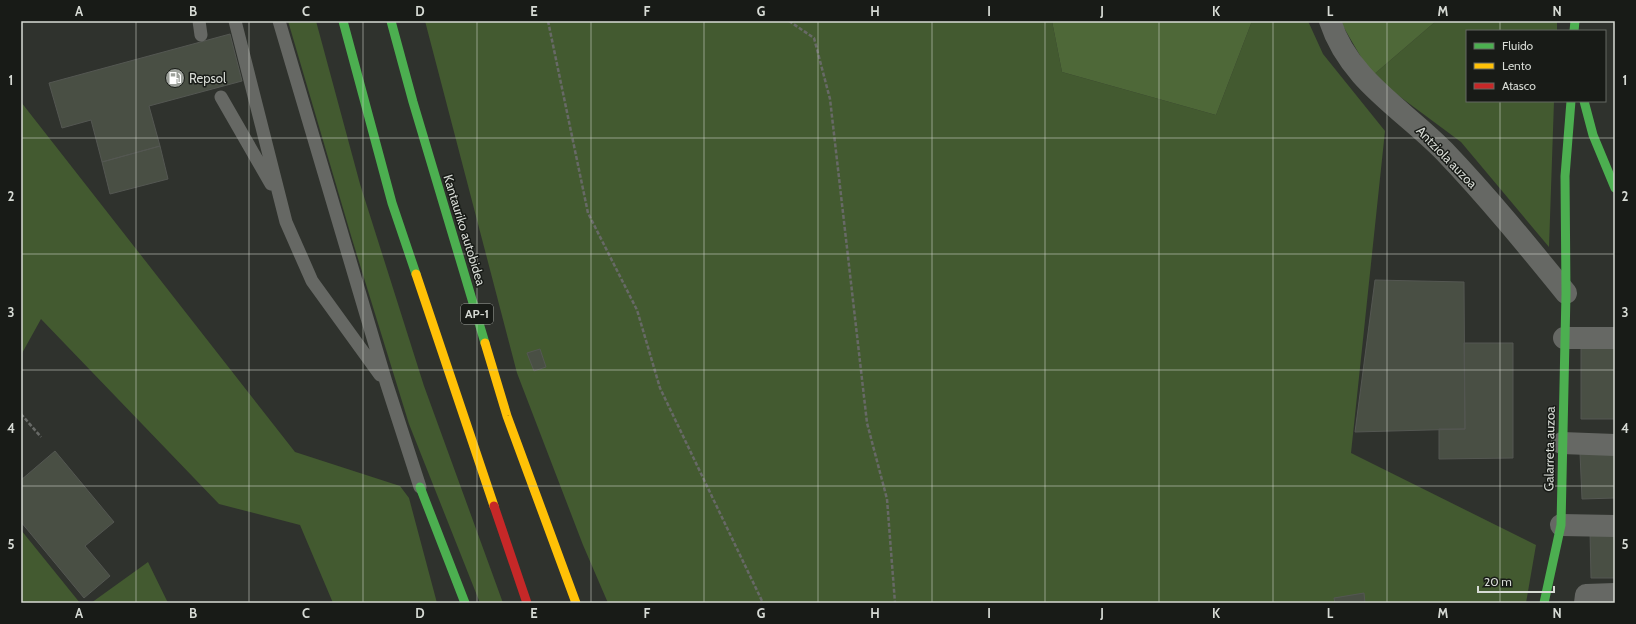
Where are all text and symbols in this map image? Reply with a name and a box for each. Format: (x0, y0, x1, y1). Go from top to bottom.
text: A (75, 3, 84, 19)
text: B (189, 3, 197, 19)
text: C (302, 3, 310, 19)
text: D (415, 3, 425, 19)
text: E (530, 3, 538, 19)
text: F (644, 3, 651, 19)
text: G (757, 3, 766, 19)
text: H (870, 3, 880, 19)
text: I (987, 3, 991, 19)
text: J (1099, 3, 1104, 19)
text: K (1212, 3, 1221, 19)
text: L (1327, 3, 1334, 19)
text: M (1438, 3, 1449, 19)
text: N (1552, 3, 1562, 19)
legend (1466, 30, 1606, 102)
text: Fluido (1502, 38, 1534, 53)
text: Lento (1502, 58, 1532, 73)
fuel station icon: Repsol (164, 67, 186, 89)
place label: Repsol (189, 70, 226, 86)
text: 1 (9, 72, 13, 88)
text: 1 (1623, 72, 1627, 88)
text: Atasco (1502, 78, 1536, 93)
street label: Antziola auzoa (1413, 123, 1481, 192)
street label: Kantauriko autobidea (440, 173, 490, 288)
text: 2 (8, 188, 15, 204)
text: 2 (1622, 188, 1629, 204)
text: 3 (7, 304, 15, 320)
road number: AP-1 (461, 304, 493, 324)
text: 3 (1621, 304, 1629, 320)
street label: Galarreta auzoa (1540, 406, 1558, 492)
text: 4 (7, 420, 15, 436)
text: 4 (1621, 420, 1629, 436)
text: 5 (8, 536, 15, 552)
text: 5 (1622, 536, 1629, 552)
scale bar (1478, 568, 1554, 594)
text: 20 m (1484, 574, 1512, 589)
text: A (75, 605, 84, 621)
text: B (189, 605, 197, 621)
text: C (302, 605, 310, 621)
text: D (415, 605, 425, 621)
text: E (530, 605, 538, 621)
text: F (644, 605, 651, 621)
text: G (757, 605, 766, 621)
text: H (870, 605, 880, 621)
text: I (987, 605, 991, 621)
text: J (1099, 605, 1104, 621)
text: K (1212, 605, 1221, 621)
text: L (1327, 605, 1334, 621)
text: M (1438, 605, 1449, 621)
text: N (1552, 605, 1562, 621)

